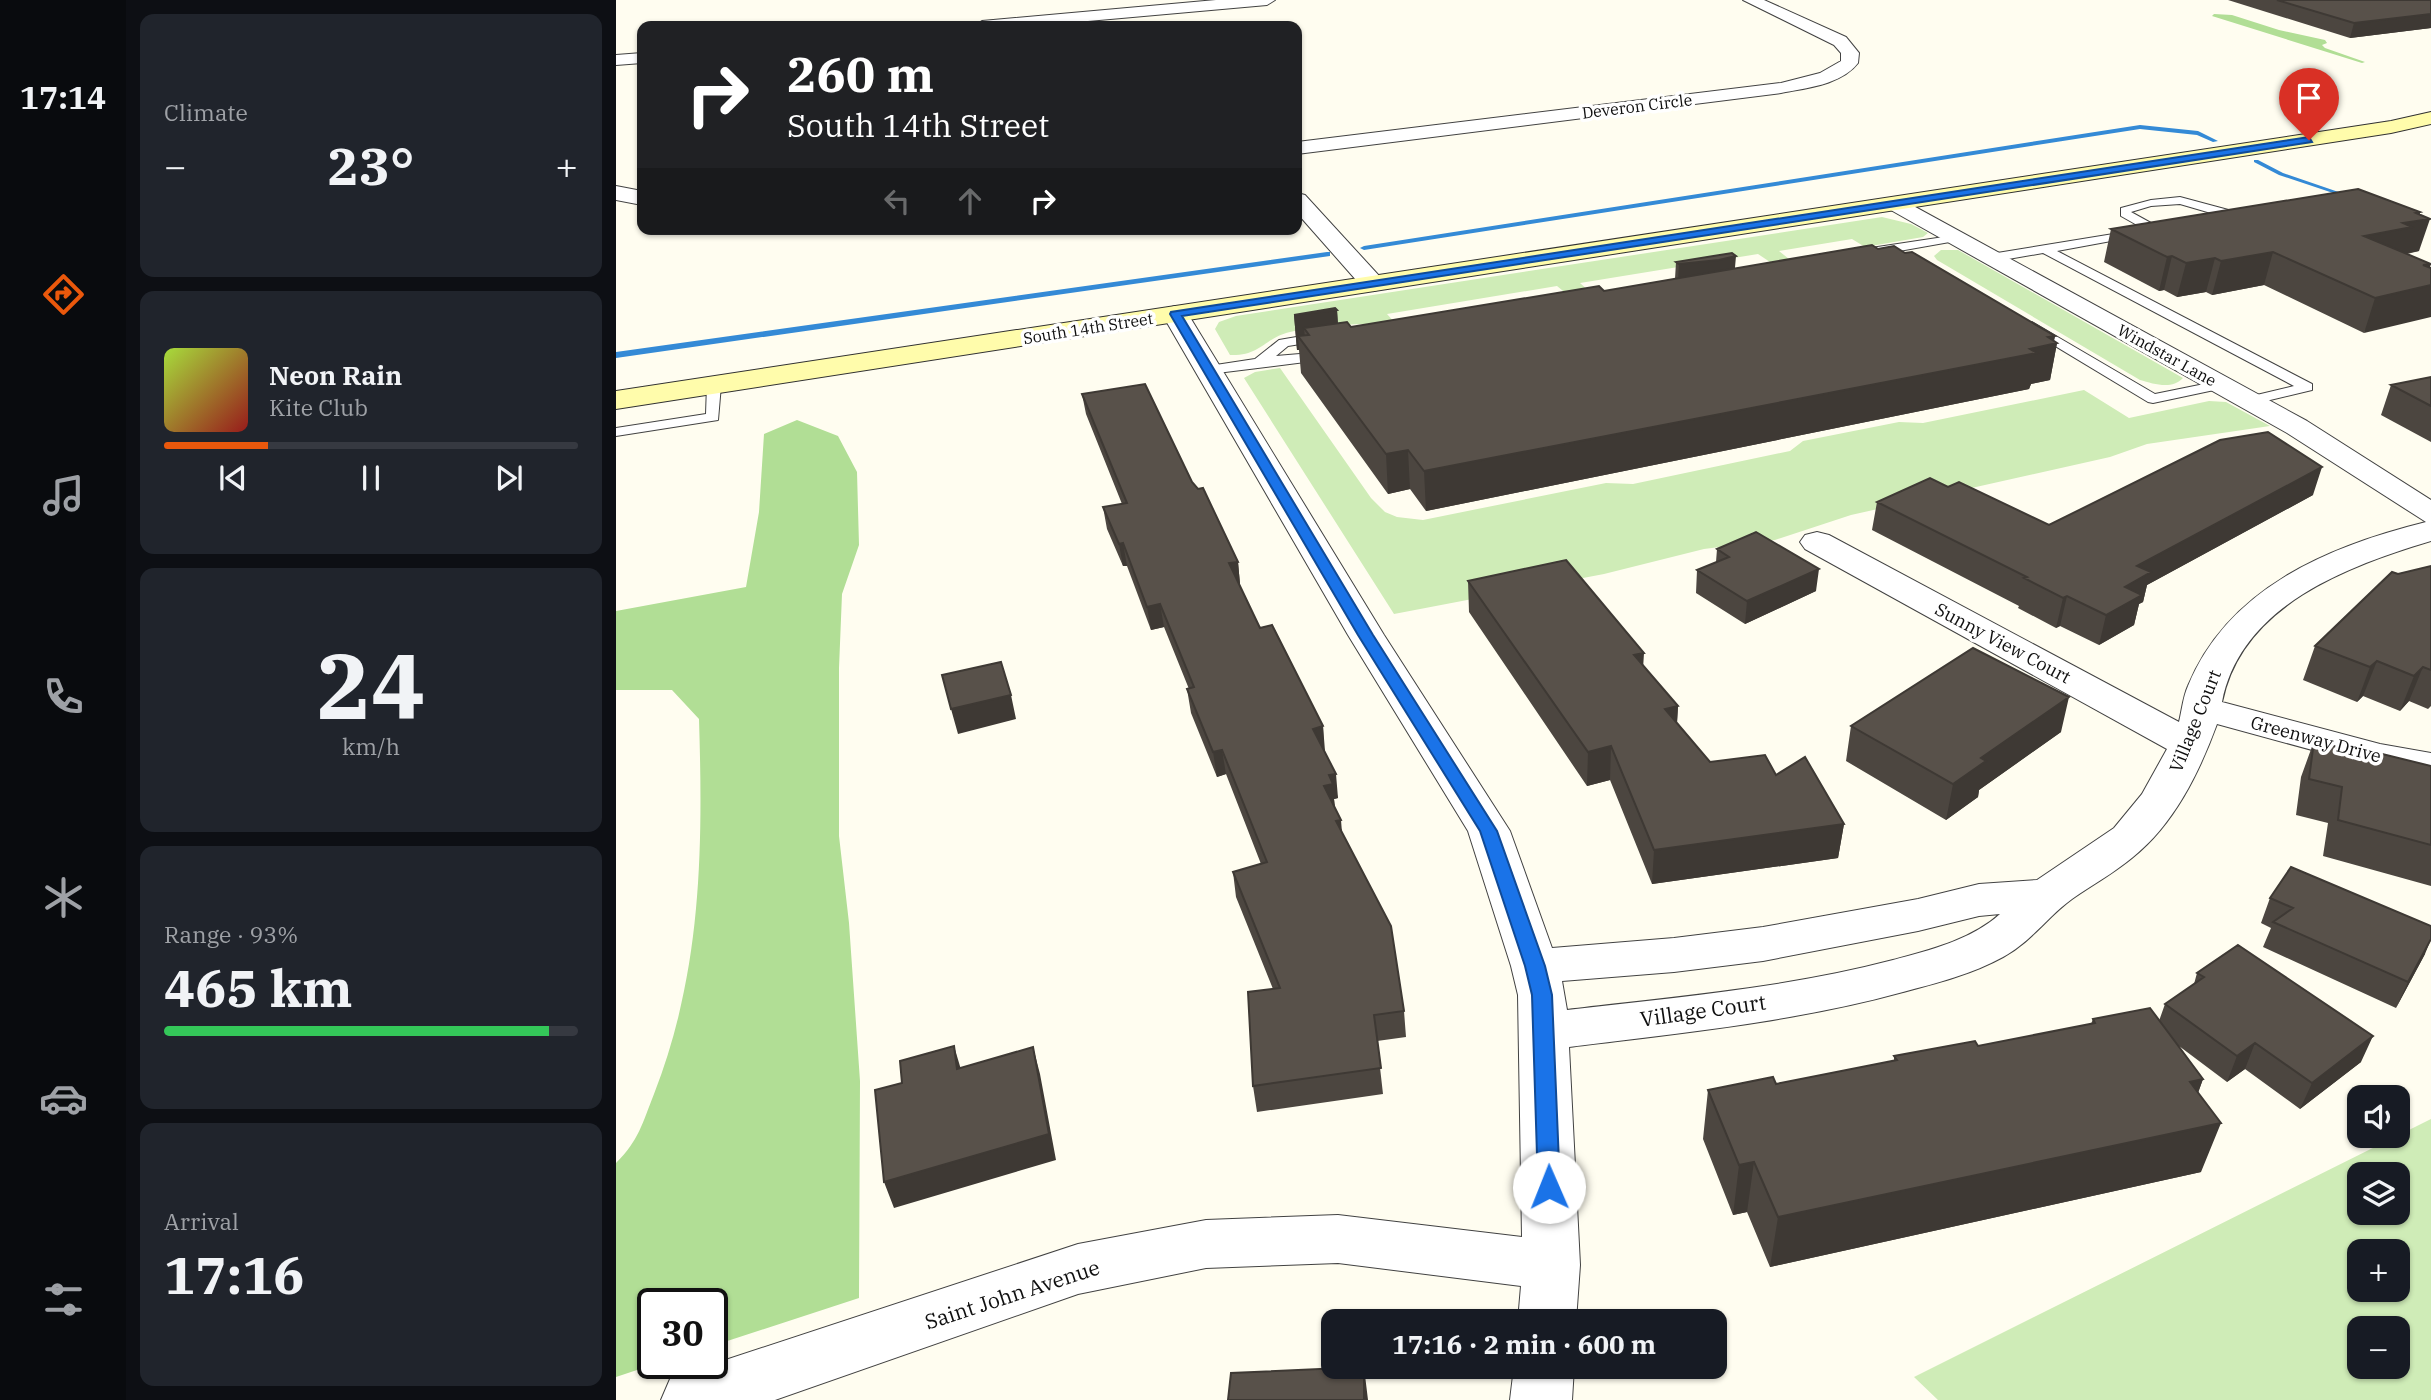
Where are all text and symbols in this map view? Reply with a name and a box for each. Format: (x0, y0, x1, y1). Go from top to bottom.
text: 260 m (787, 42, 934, 105)
icon: right (672, 49, 763, 140)
pin (2279, 68, 2339, 140)
text: 17:14 (20, 76, 106, 118)
icon: arrive (2290, 79, 2328, 117)
street label: Deveron Circle (1581, 89, 1693, 123)
text: Climate (164, 97, 248, 127)
text: South 14th Street (787, 104, 1049, 146)
text: 23° (328, 132, 414, 199)
text: − (164, 141, 187, 190)
text: + (555, 141, 578, 190)
icon: left (878, 182, 916, 220)
icon: ahead (951, 182, 989, 220)
icon: right (1024, 182, 1062, 220)
icon: directions (39, 270, 88, 319)
street label: South 14th Street (1022, 308, 1155, 348)
street label: Windstar Lane (2114, 320, 2220, 390)
text: Neon Rain (269, 358, 402, 392)
text: Kite Club (269, 392, 368, 422)
icon: previous (214, 459, 252, 497)
icon: pause (352, 459, 390, 497)
icon: next (490, 459, 528, 497)
icon: music (39, 471, 88, 520)
street label: Sunny View Court (1931, 597, 2075, 689)
text: 24 (316, 626, 426, 744)
street label: Village Court (2164, 666, 2226, 776)
icon: phone (39, 672, 88, 721)
street label: Greenway Drive (2248, 711, 2384, 767)
text: km/h (342, 731, 400, 761)
icon: climate (39, 873, 88, 922)
text: Range · 93% (164, 919, 298, 949)
text: 465 km (164, 954, 353, 1021)
street label: Village Court (1638, 987, 1768, 1033)
icon: car (39, 1074, 88, 1123)
map controls (2347, 1085, 2410, 1379)
button: sound (2347, 1085, 2410, 1148)
position arrow (1512, 1150, 1586, 1224)
button: layers (2347, 1162, 2410, 1225)
text: Arrival (164, 1206, 239, 1236)
button: + (2347, 1239, 2410, 1302)
text: 17:16 (164, 1241, 305, 1308)
street label: Saint John Avenue (921, 1252, 1103, 1336)
icon: filters (39, 1275, 88, 1324)
speed limit sign: 30 (637, 1288, 728, 1379)
button: − (2347, 1316, 2410, 1379)
text: 17:16 · 2 min · 600 m (1392, 1327, 1656, 1361)

